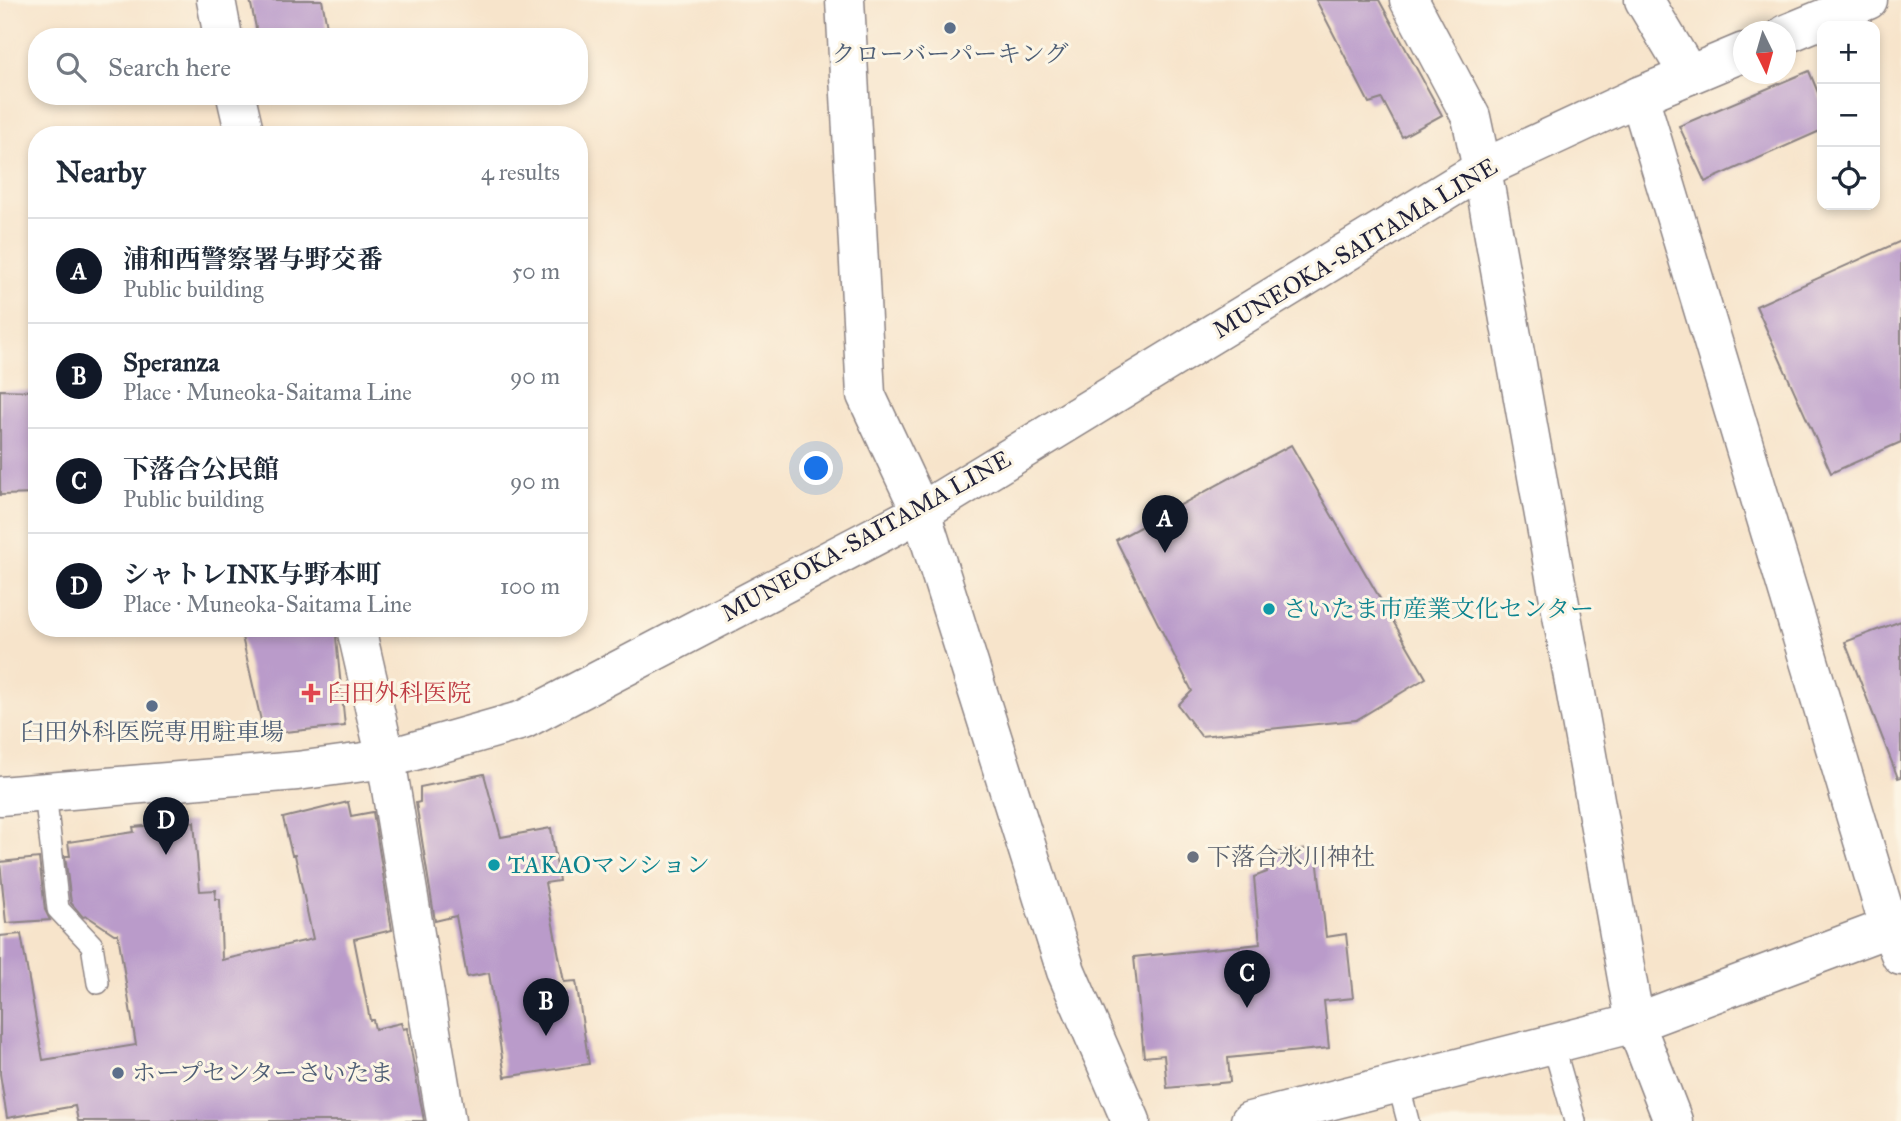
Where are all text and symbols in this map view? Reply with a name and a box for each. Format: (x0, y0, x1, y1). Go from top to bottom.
marker: クローバーパーキング (942, 20, 958, 36)
north arrow (1733, 21, 1796, 84)
map controls (1817, 21, 1880, 210)
button: + (1817, 21, 1880, 84)
search box (28, 28, 588, 105)
place label: クローバーパーキング (832, 39, 1068, 69)
icon: search (52, 48, 90, 86)
text: Search here (108, 51, 231, 83)
button: − (1817, 84, 1880, 147)
button: locate (1817, 147, 1880, 210)
street label: MUNEOKA-SAITAMA LINE (1207, 151, 1503, 345)
text: Nearby (56, 154, 146, 190)
text: 4 results (481, 158, 560, 186)
text: 浦和西警察署与野交番 (123, 243, 383, 275)
text: A (71, 257, 87, 285)
text: 50 m (512, 257, 560, 285)
text: Public building (123, 275, 263, 303)
text: Speranza (123, 346, 220, 378)
text: B (71, 362, 87, 390)
text: 90 m (510, 362, 560, 390)
text: Place · Muneoka-Saitama Line (123, 378, 412, 406)
street label: MUNEOKA-SAITAMA LINE (716, 444, 1016, 628)
your location (799, 451, 833, 485)
text: 下落合公民館 (123, 453, 279, 485)
text: C (71, 467, 87, 495)
text: 90 m (510, 467, 560, 495)
text: Public building (123, 485, 263, 513)
pin: A (1142, 495, 1188, 553)
text: シャトレINK与野本町 (123, 558, 382, 590)
text: D (70, 572, 88, 600)
text: 100 m (500, 572, 560, 600)
text: Place · Muneoka-Saitama Line (123, 590, 412, 618)
place label: さいたま市産業文化センター (1283, 594, 1594, 624)
marker: さいたま市産業文化センター (1261, 601, 1277, 617)
place label: 臼田外科医院 (327, 678, 471, 708)
marker: 臼田外科医院 (301, 683, 321, 703)
marker: 臼田外科医院専用駐車場 (144, 698, 160, 714)
place label: 臼田外科医院専用駐車場 (20, 717, 284, 747)
pin: D (143, 797, 189, 855)
place label: 下落合氷川神社 (1207, 842, 1375, 872)
marker: 下落合氷川神社 (1185, 849, 1201, 865)
place label: TAKAOマンション (508, 850, 710, 880)
marker: TAKAOマンション (486, 857, 502, 873)
pin: C (1224, 950, 1270, 1008)
pin: B (523, 978, 569, 1036)
place label: ホープセンターさいたま (132, 1058, 394, 1088)
marker: ホープセンターさいたま (110, 1065, 126, 1081)

